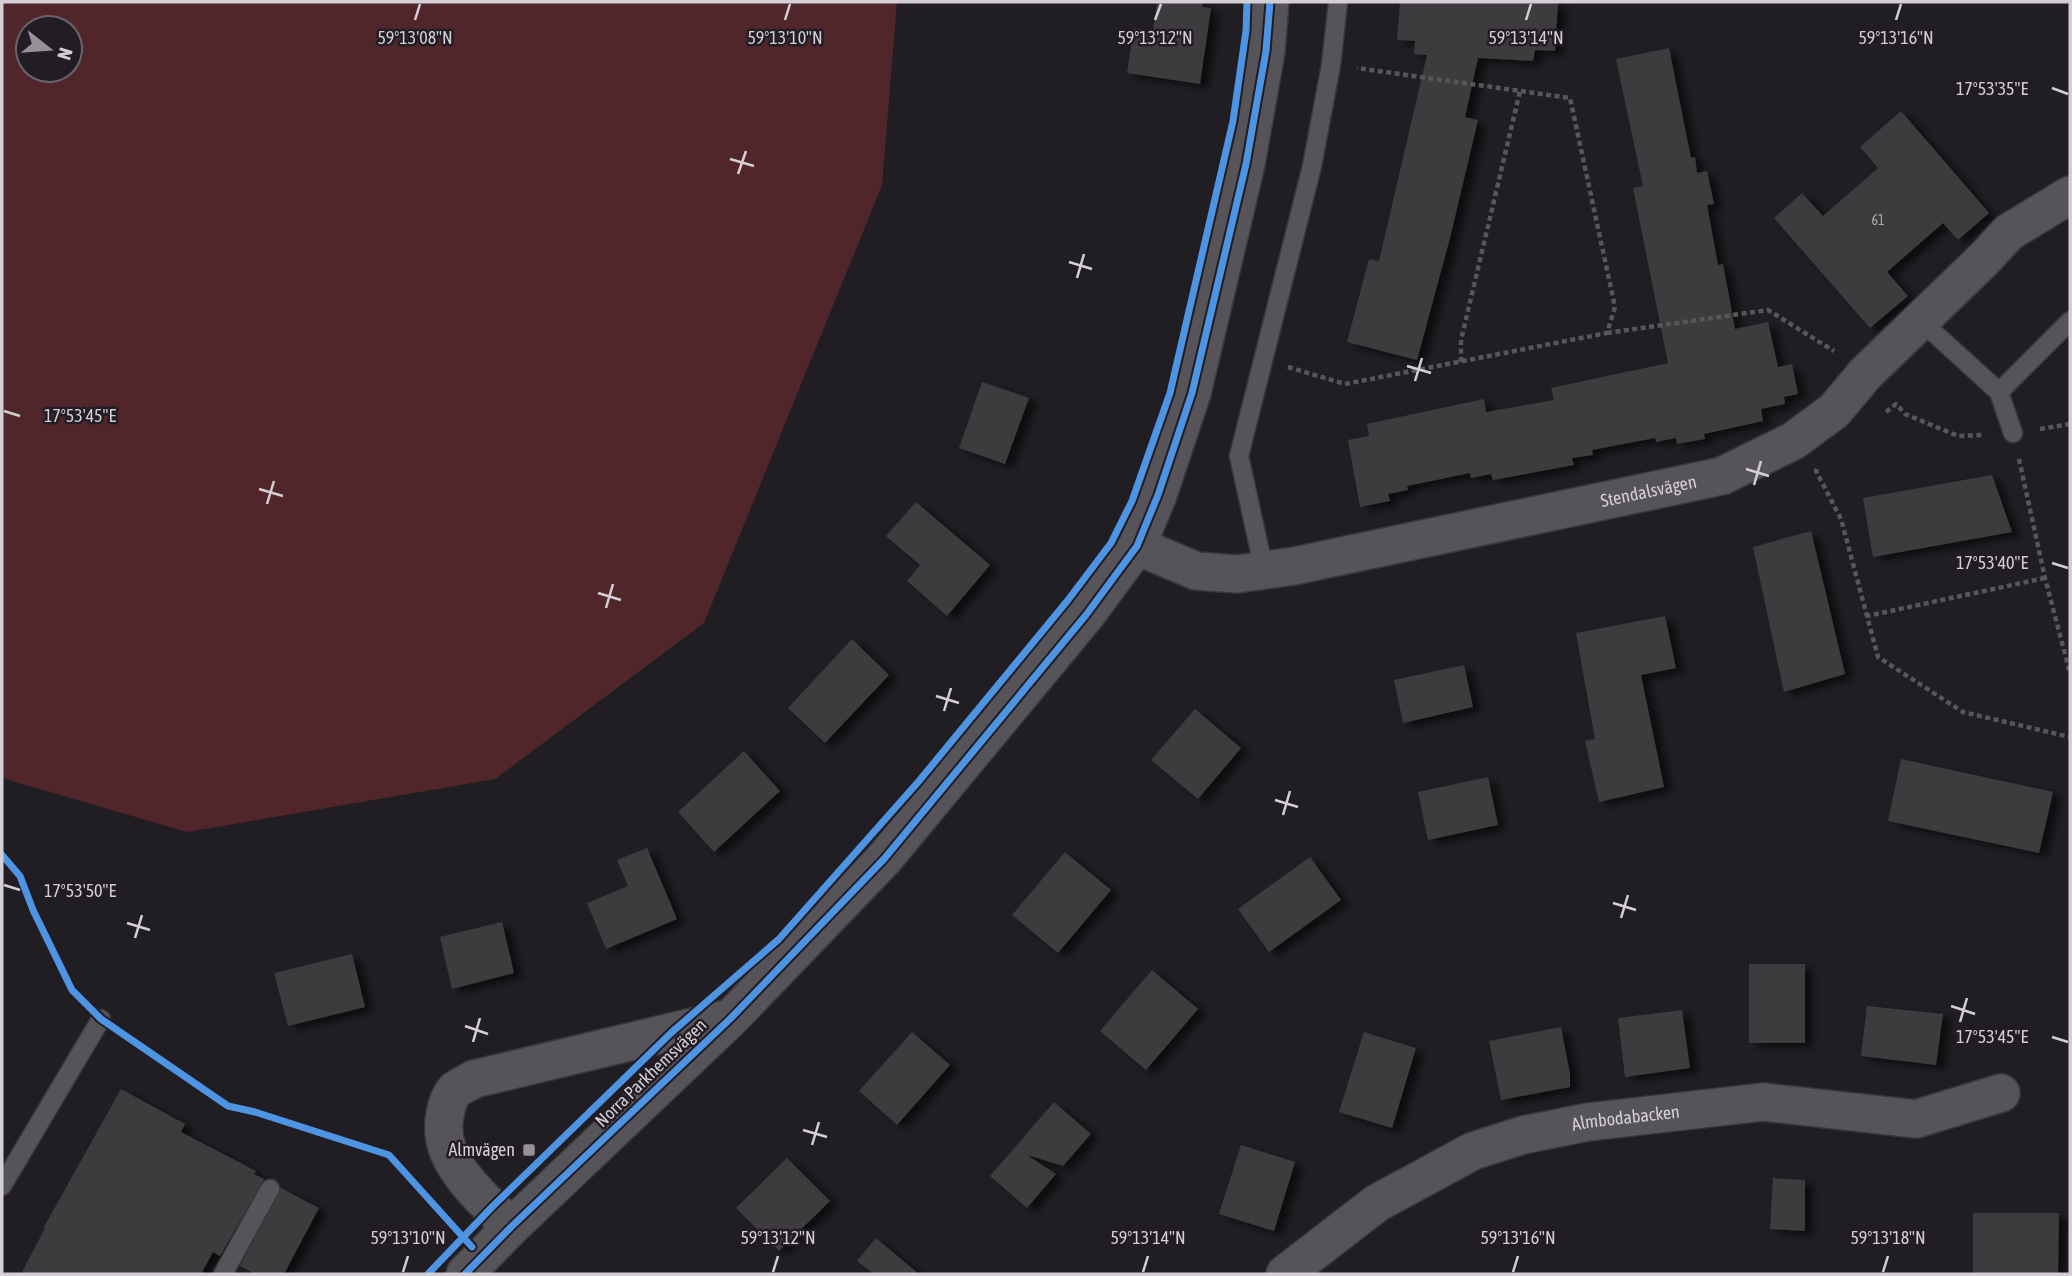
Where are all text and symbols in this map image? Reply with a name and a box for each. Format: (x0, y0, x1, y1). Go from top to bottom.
north arrow (14, 14, 84, 84)
text: 59°13'08"N (377, 27, 453, 48)
text: 59°13'10"N (747, 27, 823, 48)
text: 59°13'12"N (1117, 27, 1193, 48)
text: 59°13'14"N (1488, 27, 1564, 48)
text: 59°13'16"N (1858, 27, 1934, 48)
text: N (53, 45, 77, 63)
text: 17°53'35"E (1956, 78, 2028, 99)
house number: 61 (1871, 212, 1885, 228)
text: 17°53'45"E (44, 405, 116, 426)
street label: Stendalsvägen (1599, 471, 1698, 511)
text: 17°53'40"E (1956, 552, 2028, 573)
text: 17°53'50"E (44, 880, 116, 901)
street label: Norra Parkhemsvägen (591, 1014, 711, 1131)
text: 17°53'45"E (1956, 1026, 2028, 1047)
street label: Almbodabacken (1570, 1101, 1681, 1135)
place label: Almvägen (449, 1139, 515, 1160)
marker: Almvägen (521, 1142, 537, 1158)
text: 59°13'10"N (370, 1227, 446, 1248)
text: 59°13'12"N (740, 1227, 816, 1248)
text: 59°13'14"N (1110, 1227, 1186, 1248)
text: 59°13'16"N (1480, 1227, 1556, 1248)
text: 59°13'18"N (1850, 1227, 1926, 1248)

